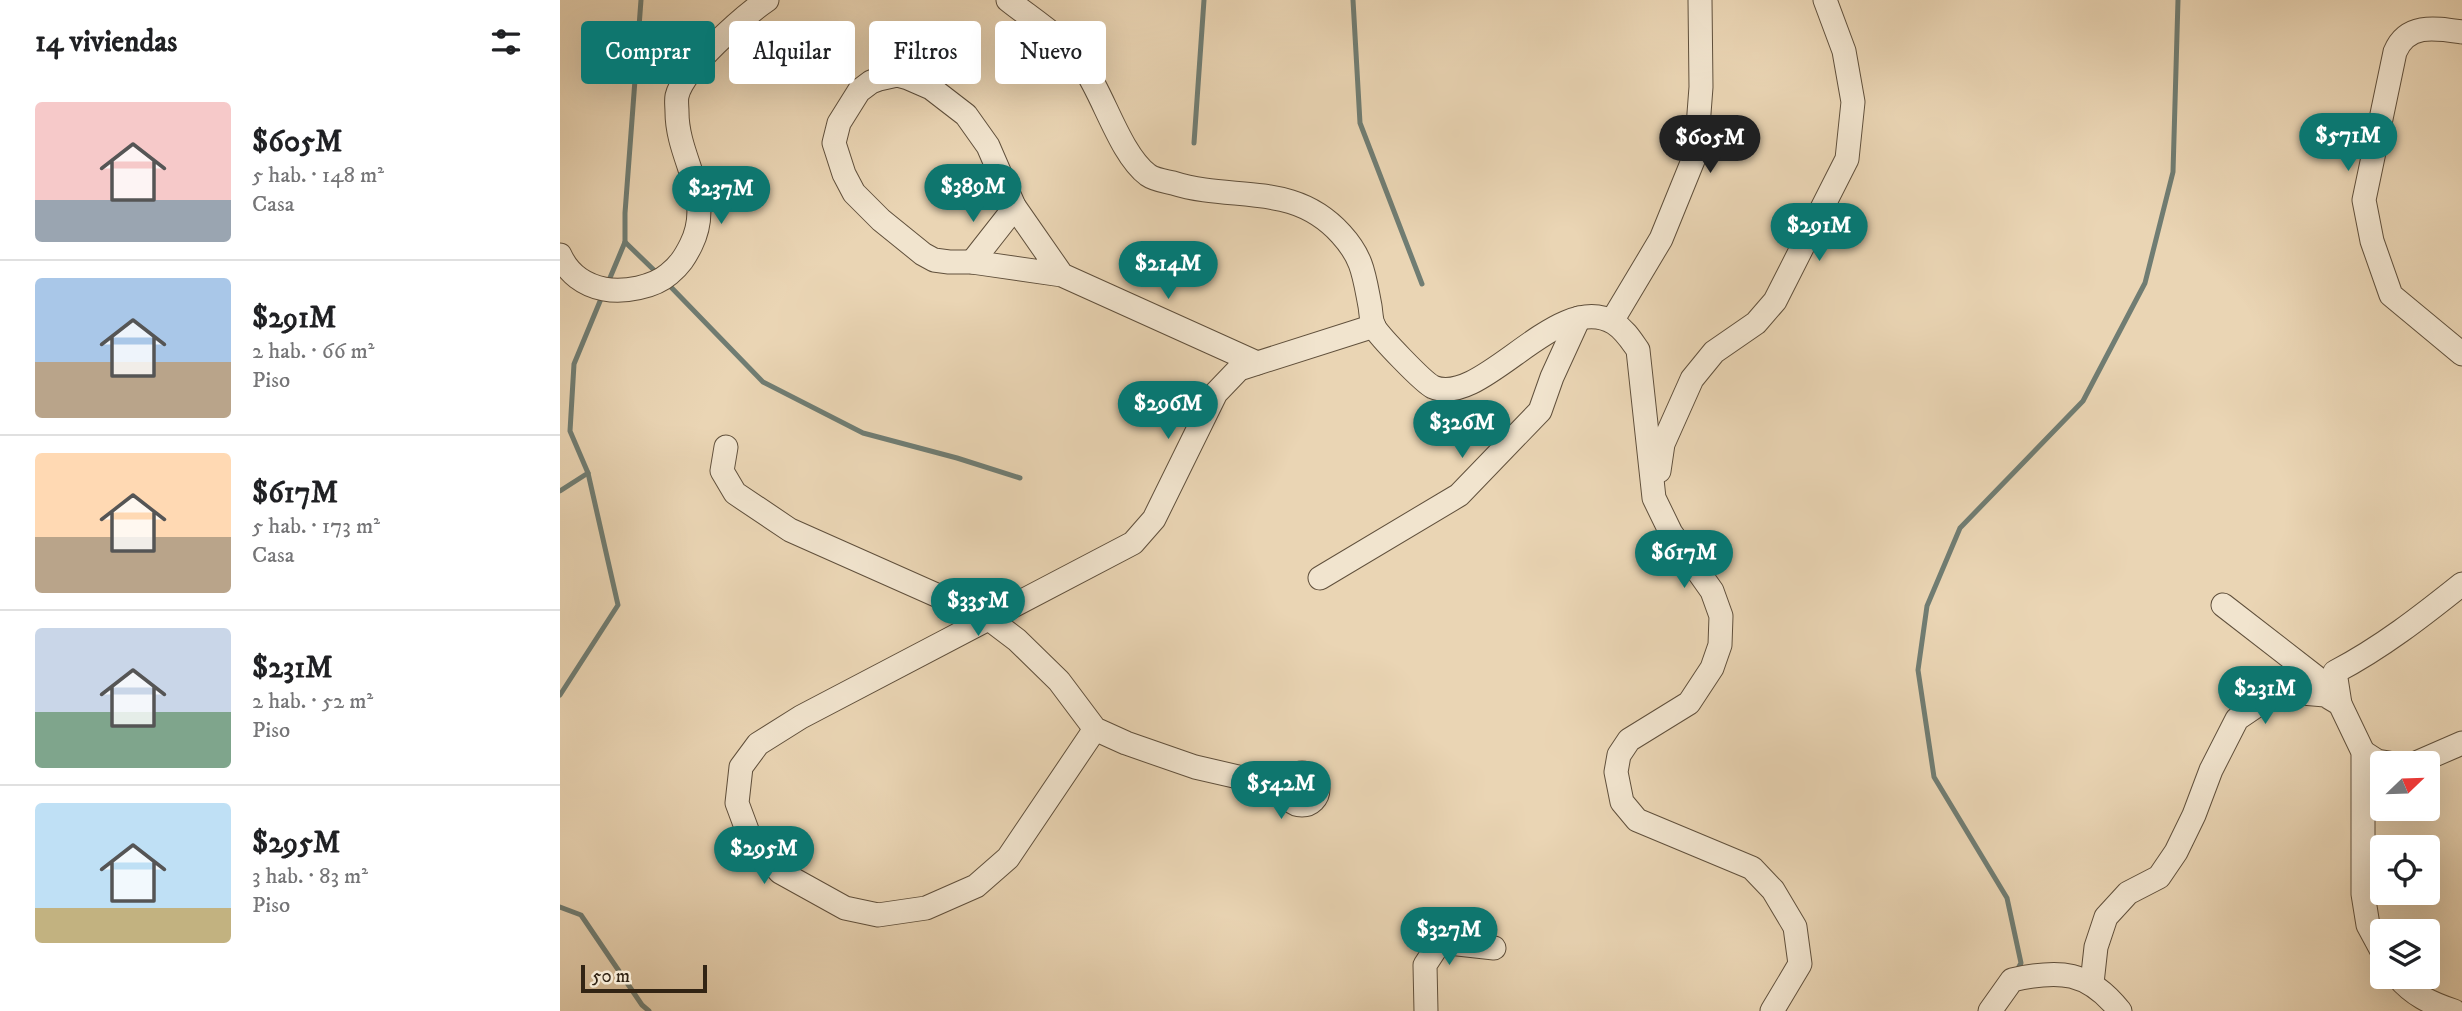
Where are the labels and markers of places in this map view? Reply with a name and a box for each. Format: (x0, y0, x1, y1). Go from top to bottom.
pin: $571M (2299, 114, 2397, 173)
pin: $605M (1661, 116, 1759, 175)
pin: $389M (924, 164, 1022, 224)
pin: $237M (672, 166, 770, 226)
pin: $291M (1770, 204, 1868, 263)
pin: $214M (1119, 242, 1217, 301)
pin: $296M (1119, 382, 1217, 441)
pin: $326M (1413, 400, 1511, 460)
pin: $617M (1635, 530, 1733, 590)
pin: $335M (929, 578, 1027, 638)
pin: $231M (2216, 666, 2314, 726)
pin: $542M (1232, 762, 1330, 821)
pin: $295M (715, 826, 813, 886)
pin: $327M (1400, 908, 1498, 967)

